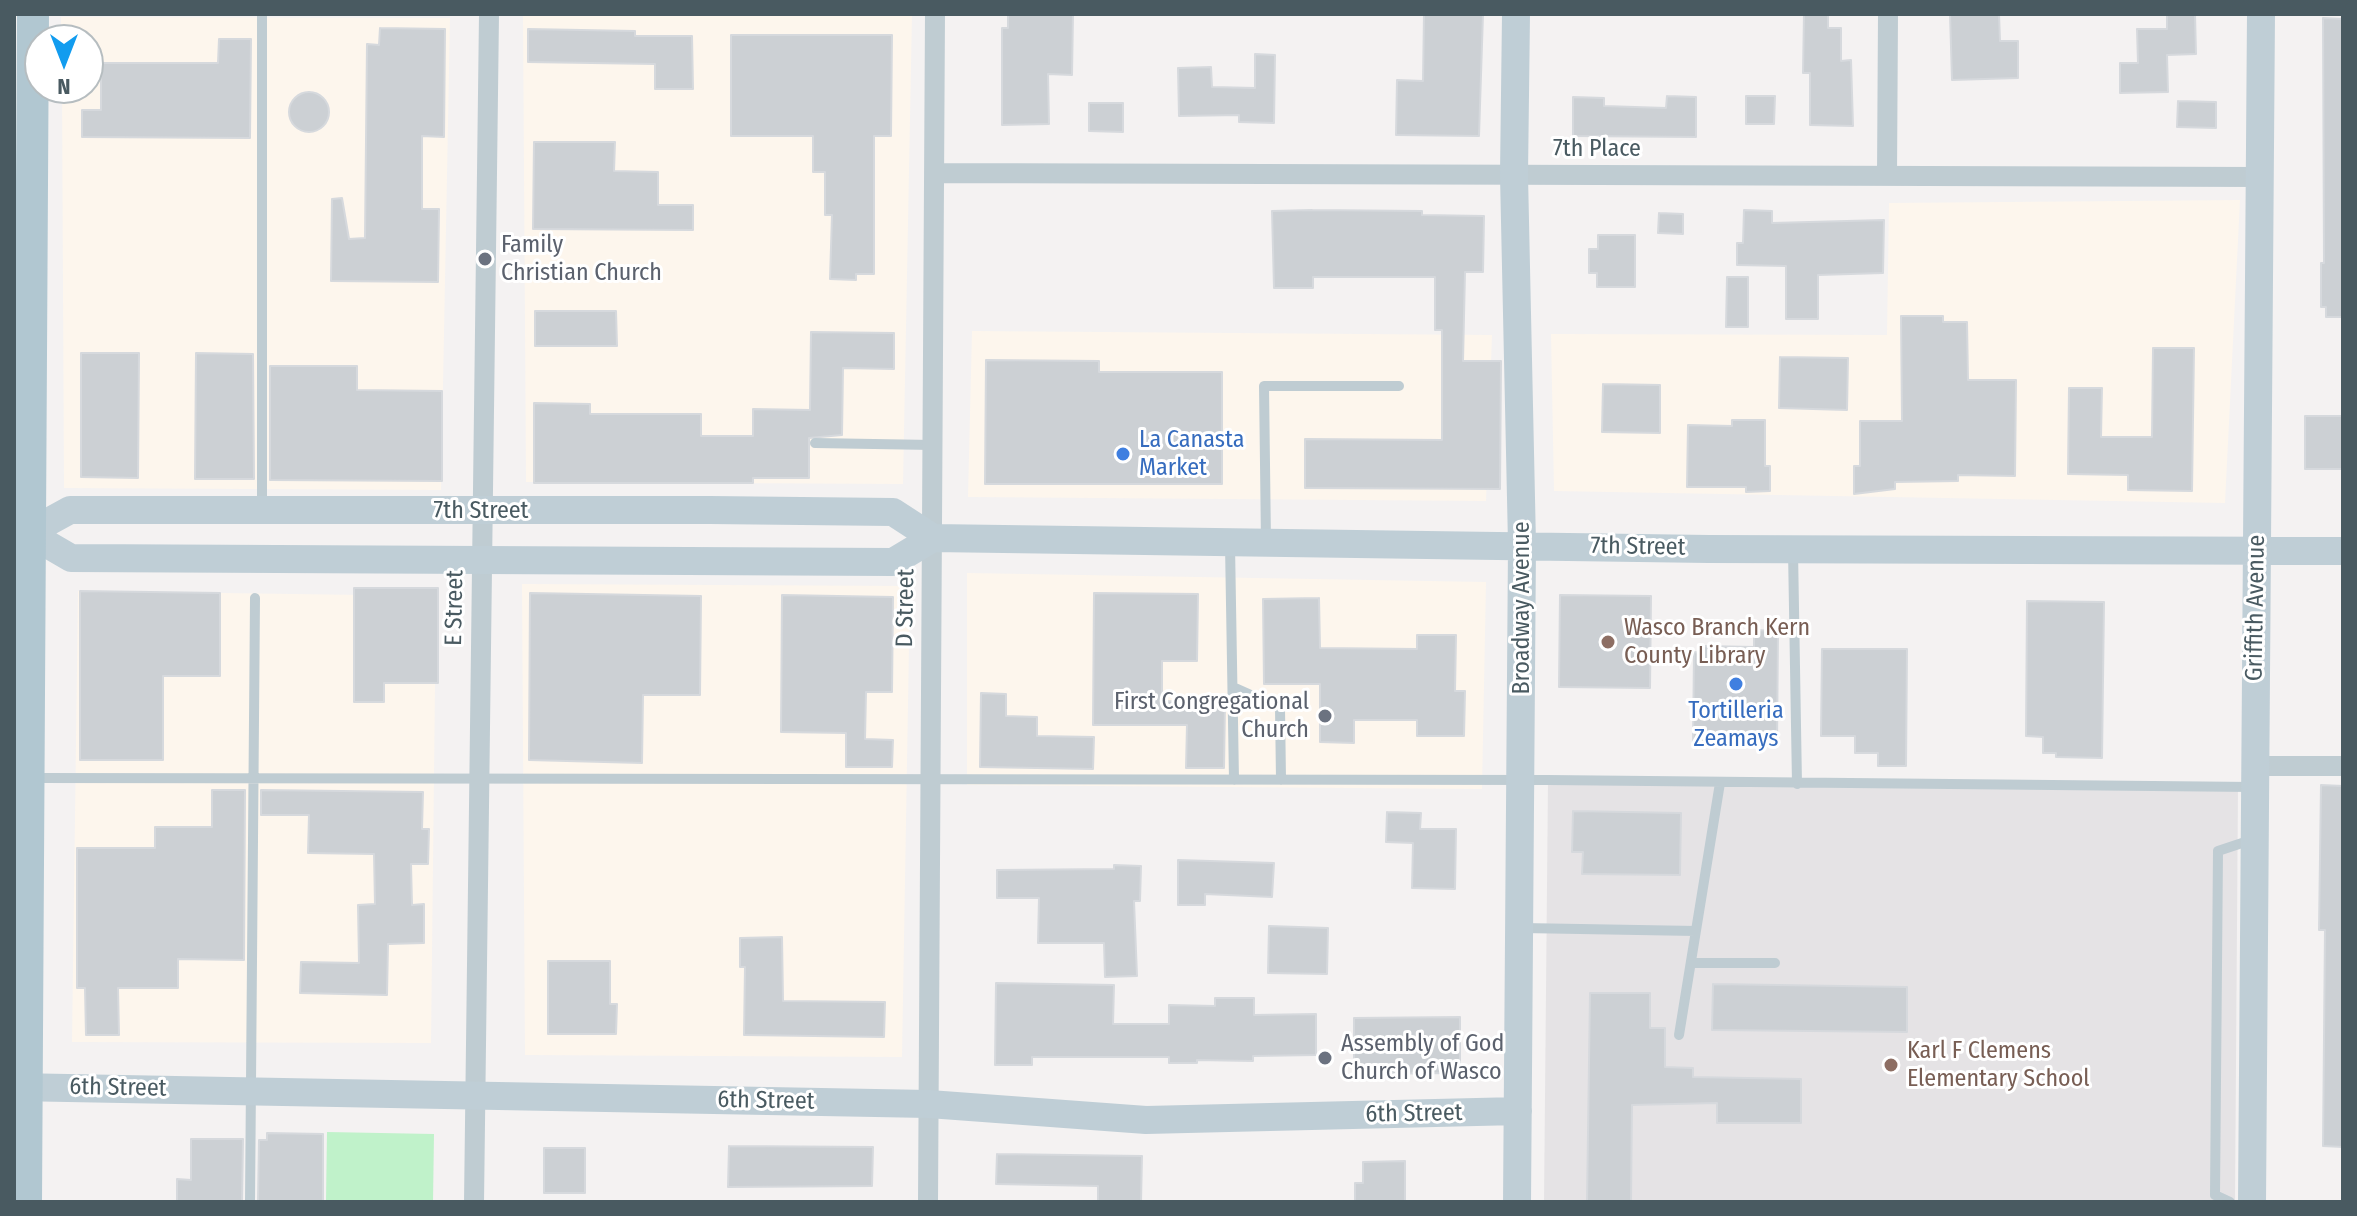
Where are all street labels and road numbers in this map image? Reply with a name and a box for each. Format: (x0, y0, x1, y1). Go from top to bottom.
street label: 7th Place (1553, 135, 1641, 163)
street label: 7th Street (434, 497, 528, 525)
street label: Broadway Avenue (1508, 521, 1536, 695)
street label: 7th Street (1590, 532, 1686, 562)
street label: Griffith Avenue (2240, 535, 2272, 681)
street label: D Street (891, 568, 921, 648)
street label: E Street (440, 570, 470, 646)
street label: 6th Street (69, 1073, 167, 1103)
street label: 6th Street (717, 1086, 815, 1116)
street label: 6th Street (1365, 1099, 1463, 1129)

